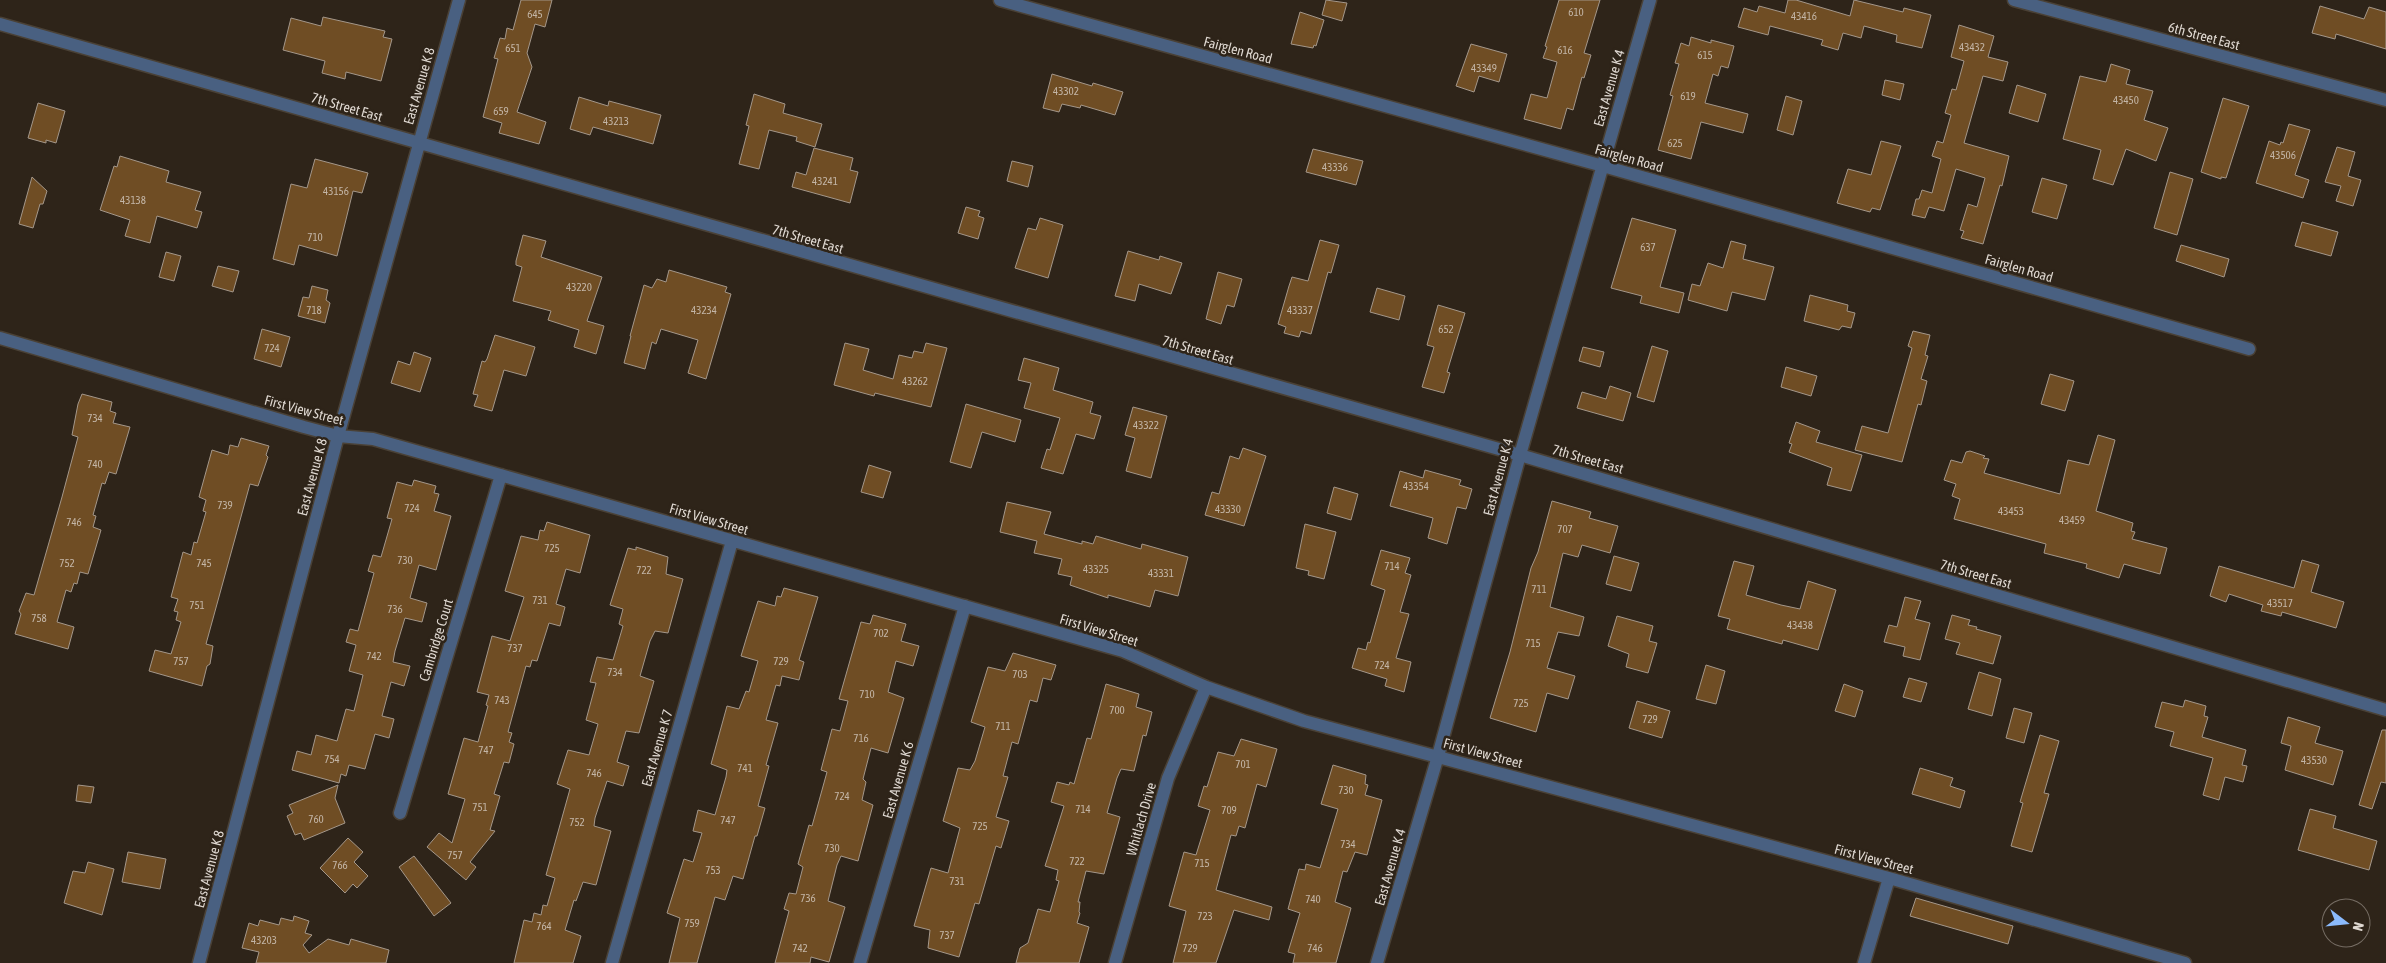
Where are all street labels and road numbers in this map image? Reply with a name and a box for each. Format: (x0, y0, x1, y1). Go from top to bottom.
street label: 6th Street East (2166, 19, 2242, 53)
street label: Fairglen Road (1202, 33, 1274, 67)
street label: East Avenue K 8 (400, 45, 438, 126)
street label: East Avenue K 4 (1590, 47, 1628, 128)
street label: 7th Street East (310, 89, 384, 125)
street label: Fairglen Road (1593, 141, 1665, 175)
street label: 7th Street East (771, 221, 845, 257)
street label: Fairglen Road (1983, 251, 2055, 285)
street label: 7th Street East (1161, 332, 1235, 368)
street label: First View Street (263, 392, 345, 428)
street label: East Avenue K 8 (294, 436, 330, 517)
street label: East Avenue K 4 (1480, 436, 1516, 517)
street label: 7th Street East (1551, 441, 1625, 477)
street label: First View Street (668, 500, 750, 538)
street label: 7th Street East (1939, 556, 2013, 592)
street label: Cambridge Court (416, 597, 456, 683)
street label: First View Street (1058, 610, 1140, 650)
street label: East Avenue K 7 (638, 708, 676, 788)
street label: First View Street (1442, 735, 1524, 771)
street label: East Avenue K 6 (879, 739, 917, 820)
street label: Whitlach Drive (1123, 781, 1159, 857)
street label: East Avenue K 4 (1371, 826, 1409, 907)
street label: East Avenue K 8 (191, 828, 227, 909)
street label: First View Street (1833, 841, 1915, 877)

